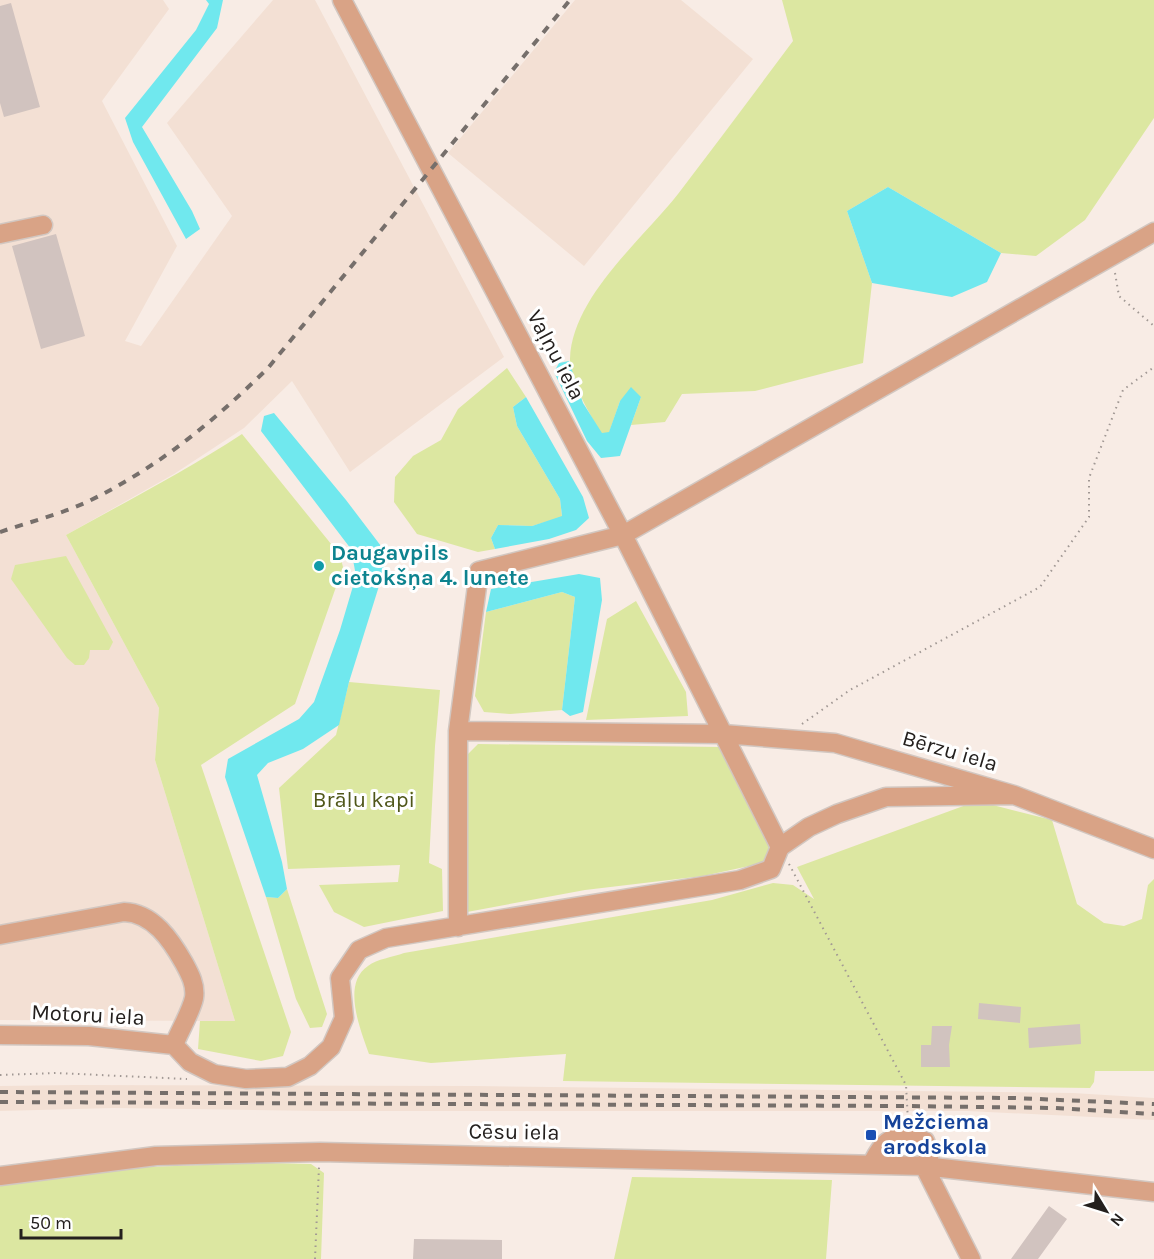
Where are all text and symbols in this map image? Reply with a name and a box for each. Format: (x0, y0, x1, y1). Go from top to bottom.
street label: Vaļņu iela (522, 306, 590, 404)
place label: Daugavpils cietokšņa 4. lunete (331, 540, 529, 591)
marker: Daugavpils cietokšņa 4. lunete (312, 559, 326, 573)
street label: Bērzu iela (899, 725, 1001, 777)
park label: Brāļu kapi (313, 787, 415, 813)
street label: Motoru iela (31, 999, 145, 1031)
place label: Mežciema arodskola (883, 1109, 989, 1160)
street label: Cēsu iela (468, 1118, 560, 1146)
marker: Mežciema arodskola (864, 1128, 878, 1142)
north arrow (1076, 1181, 1136, 1241)
scale bar (21, 1202, 122, 1240)
text: N (1106, 1210, 1128, 1230)
text: 50 m (30, 1212, 72, 1234)

